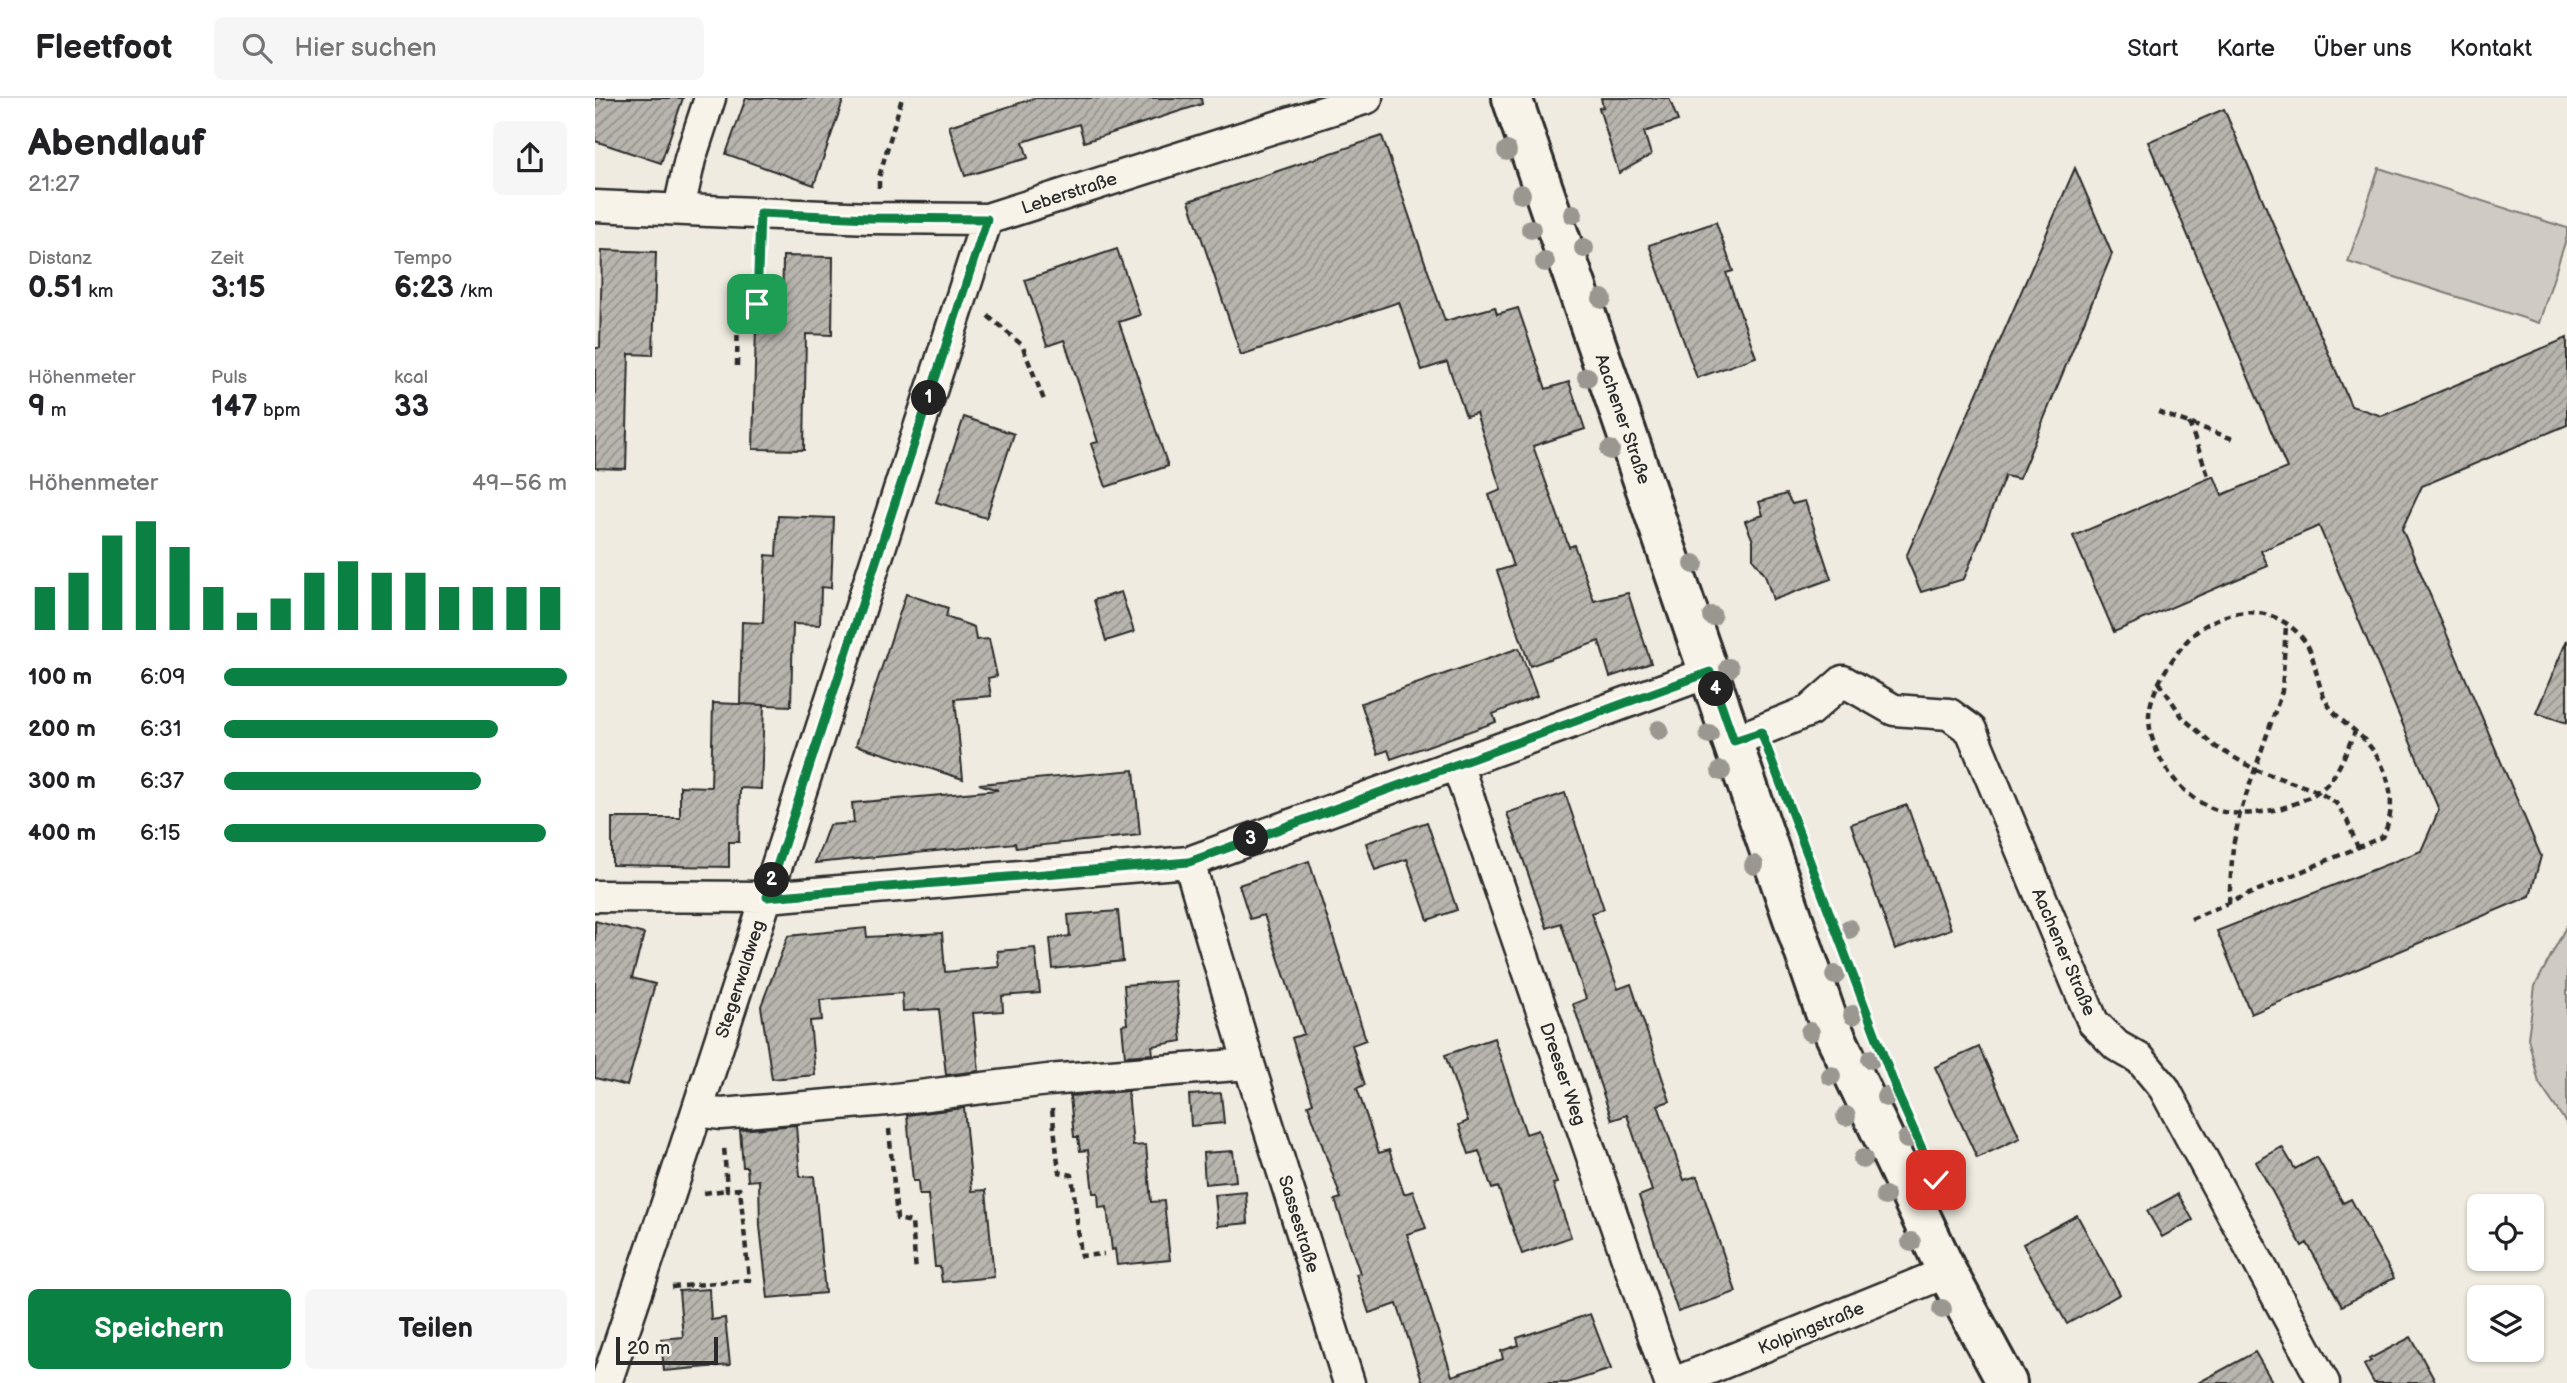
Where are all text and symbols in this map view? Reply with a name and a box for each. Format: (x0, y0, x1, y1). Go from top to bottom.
search box (214, 17, 704, 80)
text: Fleetfoot (35, 28, 172, 68)
icon: search (238, 29, 276, 67)
text: Hier suchen (294, 33, 437, 64)
text: Start (2127, 34, 2178, 63)
text: Karte (2216, 34, 2275, 63)
text: Über uns (2313, 34, 2412, 63)
text: Kontakt (2450, 34, 2532, 63)
text: Abendlauf (28, 121, 206, 166)
button: share (493, 121, 567, 195)
street label: Leberstraße (1019, 168, 1120, 219)
text: 21:27 (28, 170, 80, 198)
text: Distanz (28, 247, 92, 270)
text: Zeit (211, 247, 244, 270)
text: Tempo (394, 247, 452, 270)
text: 0.51 (28, 270, 83, 306)
text: 3:15 (211, 270, 266, 306)
text: 6:23 (394, 270, 454, 306)
pin (727, 274, 787, 334)
text: km (83, 280, 113, 303)
text: /km (454, 280, 493, 303)
icon: arrive (738, 285, 776, 323)
street label: Aachener Straße (1590, 351, 1655, 487)
text: Höhenmeter (28, 366, 135, 389)
text: Puls (211, 366, 247, 389)
text: kcal (394, 366, 428, 389)
pin: 1 (911, 380, 947, 416)
text: 1 (925, 386, 933, 409)
text: 9 (28, 389, 46, 425)
text: 147 (211, 389, 258, 425)
text: 33 (394, 389, 429, 425)
text: m (46, 399, 66, 422)
text: bpm (258, 399, 300, 422)
text: Höhenmeter (28, 469, 158, 497)
text: 49–56 m (472, 469, 567, 497)
text: 100 m (28, 663, 92, 691)
text: 6:09 (140, 663, 186, 691)
pin: 4 (1699, 672, 1733, 706)
text: 4 (1710, 677, 1721, 700)
text: 200 m (28, 715, 96, 743)
text: 6:31 (140, 715, 182, 743)
text: 300 m (28, 767, 96, 795)
text: 6:37 (140, 767, 184, 795)
text: 400 m (28, 819, 96, 847)
text: 6:15 (140, 819, 181, 847)
pin: 3 (1233, 822, 1269, 856)
text: 3 (1245, 827, 1256, 850)
pin: 2 (755, 862, 789, 898)
text: 2 (766, 868, 777, 891)
street label: Aachener Straße (2027, 885, 2100, 1019)
street label: Stegerwaldweg (712, 918, 769, 1041)
street label: Dreeser Weg (1535, 1020, 1590, 1128)
pin (1906, 1150, 1966, 1210)
icon: check (1917, 1161, 1955, 1199)
street label: Sassestraße (1274, 1173, 1323, 1276)
map controls (2467, 1194, 2544, 1362)
button: locate (2467, 1194, 2544, 1271)
button: layers (2467, 1285, 2544, 1362)
button: Speichern (28, 1289, 291, 1369)
button: Teilen (305, 1289, 567, 1369)
street label: Kolpingstraße (1755, 1298, 1867, 1359)
scale bar (616, 1334, 717, 1366)
text: 20 m (627, 1337, 670, 1360)

